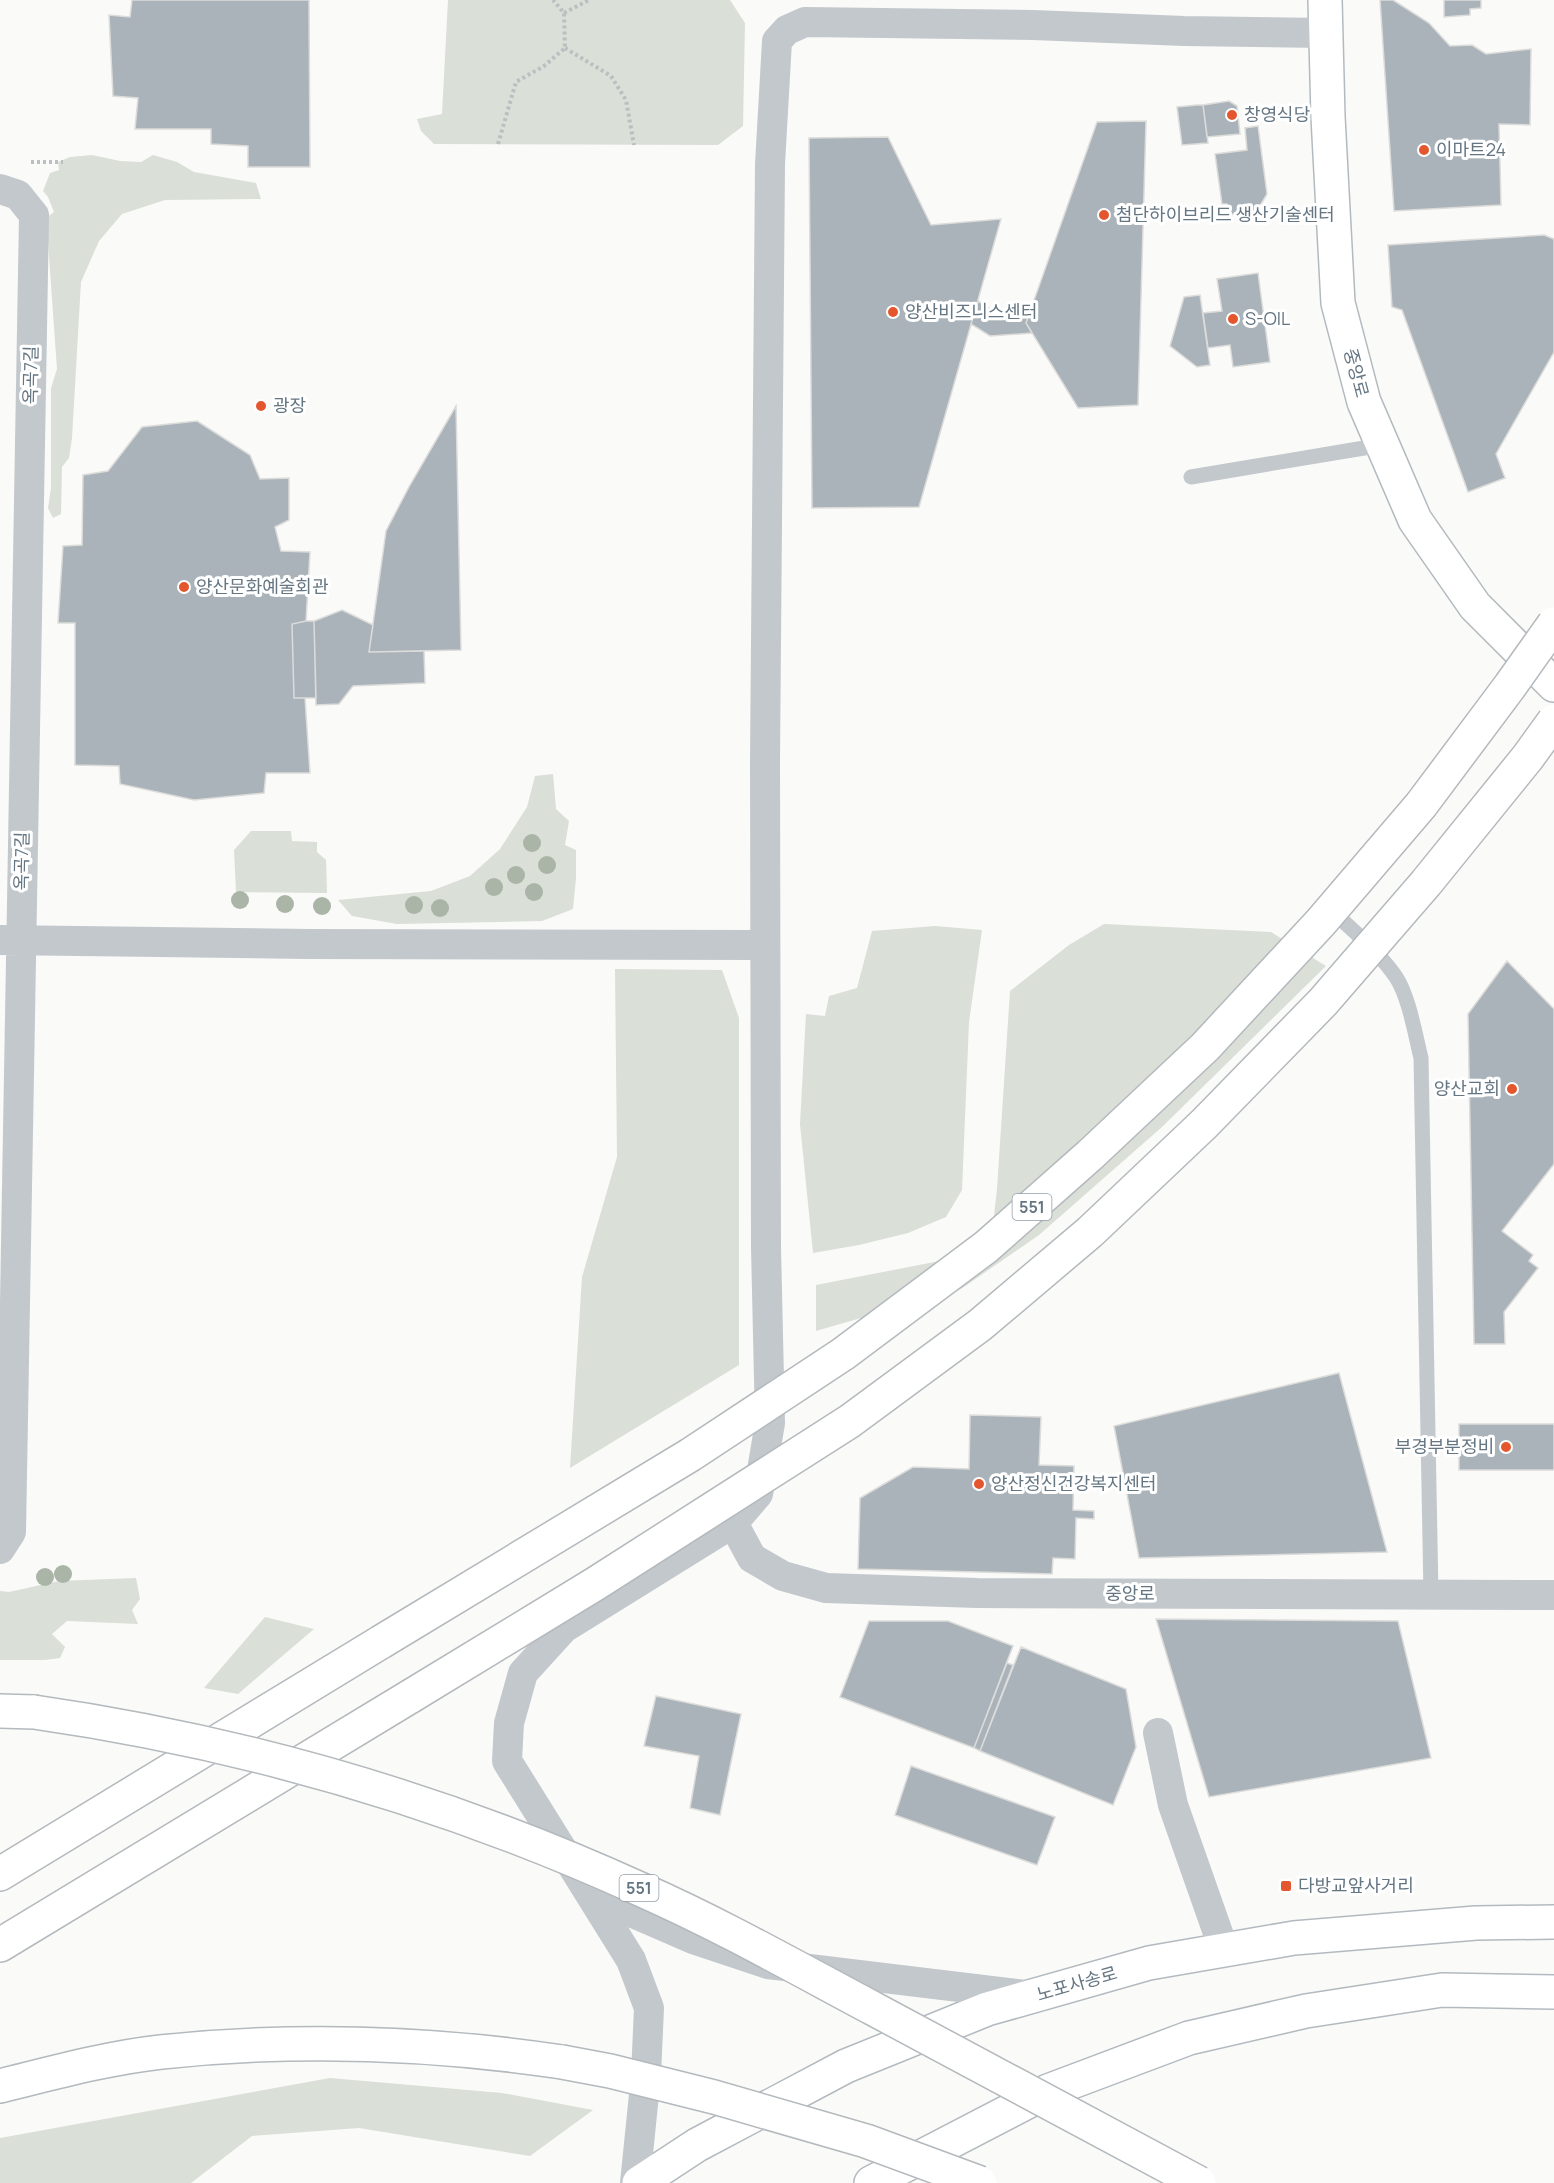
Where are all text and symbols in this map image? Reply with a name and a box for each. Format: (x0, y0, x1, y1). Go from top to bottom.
place label: 창영식당 (1244, 102, 1310, 126)
marker: 창영식당 (1225, 108, 1239, 122)
place label: 이마트24 (1436, 137, 1506, 161)
marker: 이마트24 (1417, 143, 1431, 157)
place label: 첨단하이브리드 생산기술센터 (1116, 202, 1335, 226)
marker: 첨단하이브리드 생산기술센터 (1097, 208, 1111, 222)
place label: 양산비즈니스센터 (905, 299, 1037, 323)
marker: 양산비즈니스센터 (886, 305, 900, 319)
place label: S-OIL (1245, 306, 1290, 330)
marker: S-OIL (1226, 312, 1240, 326)
street label: 옥곡7길 (17, 345, 43, 405)
street label: 중앙로 (1339, 346, 1375, 400)
place label: 광장 (273, 393, 306, 417)
marker: 광장 (254, 399, 268, 413)
place label: 양산문화예술회관 (196, 574, 329, 598)
marker: 양산문화예술회관 (177, 580, 191, 594)
street label: 옥곡7길 (8, 831, 34, 891)
place label: 양산교회 (1434, 1076, 1500, 1100)
marker: 양산교회 (1505, 1082, 1519, 1096)
road number: 551 (1012, 1194, 1052, 1220)
place label: 부경부분정비 (1395, 1434, 1494, 1458)
marker: 부경부분정비 (1499, 1440, 1513, 1454)
place label: 양산정신건강복지센터 (991, 1471, 1157, 1495)
marker: 양산정신건강복지센터 (972, 1477, 986, 1491)
street label: 중앙로 (1105, 1581, 1155, 1605)
place label: 다방교앞사거리 (1298, 1873, 1414, 1897)
road number: 551 (620, 1875, 658, 1901)
marker: 다방교앞사거리 (1279, 1879, 1293, 1893)
street label: 노포사송로 (1034, 1960, 1120, 2006)

